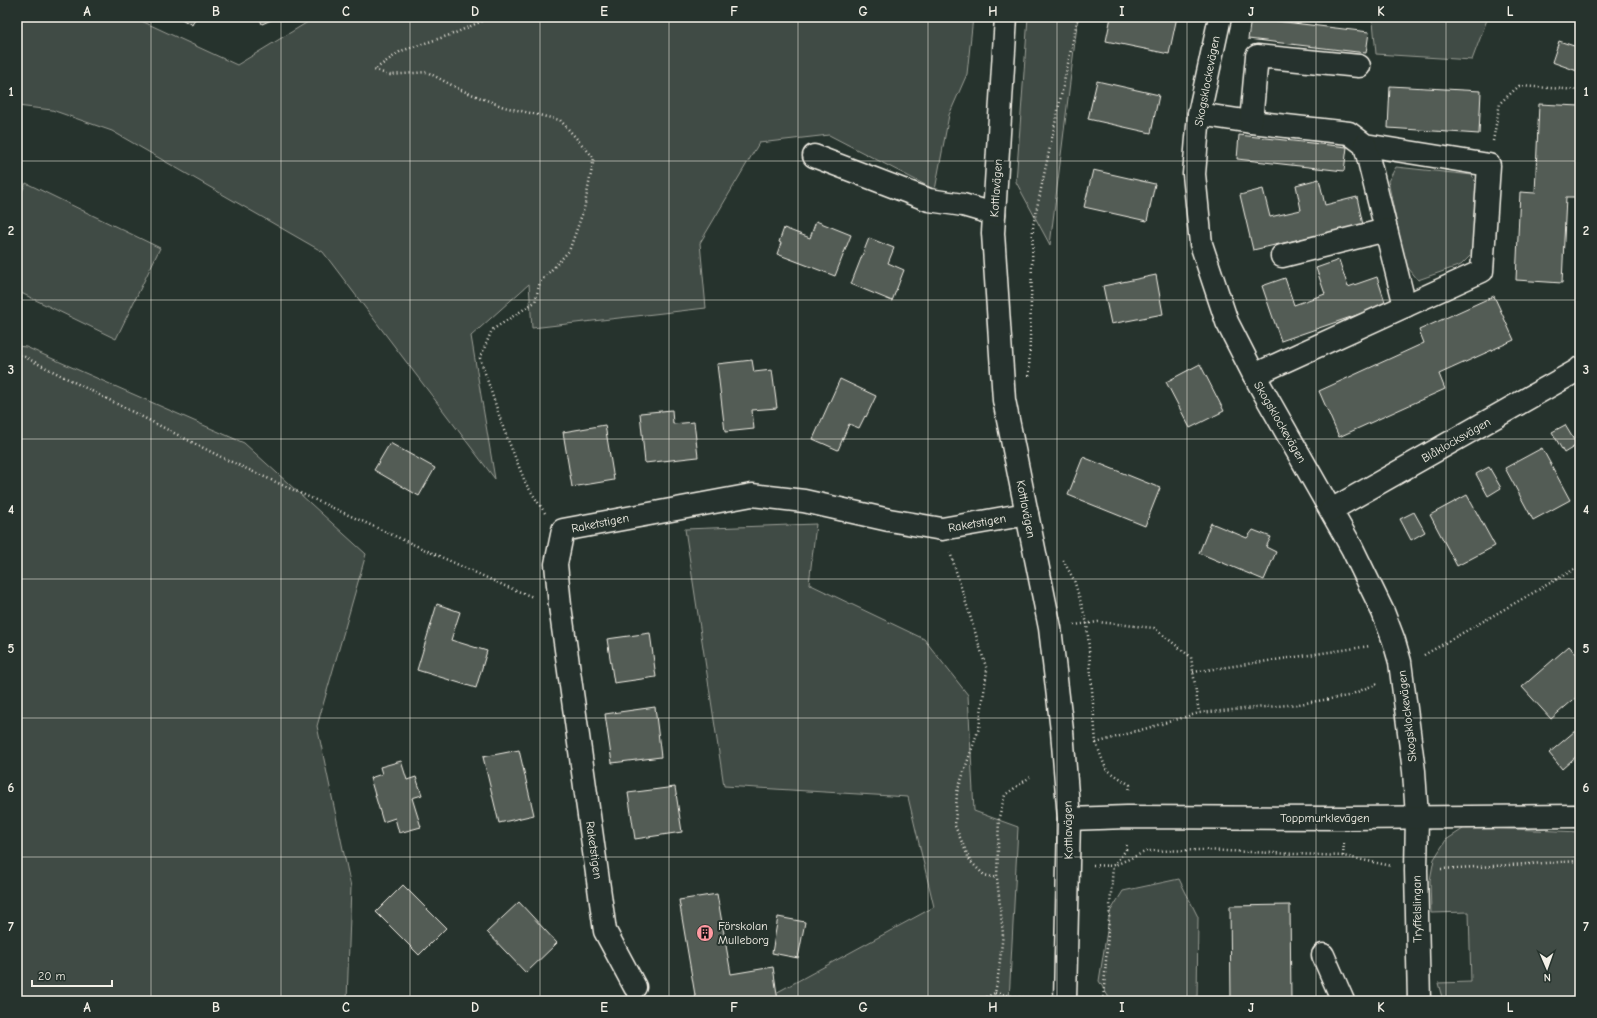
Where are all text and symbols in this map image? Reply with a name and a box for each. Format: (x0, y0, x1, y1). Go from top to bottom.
text: A (83, 4, 91, 19)
text: B (212, 4, 220, 19)
text: C (342, 4, 350, 19)
text: D (471, 4, 479, 19)
text: E (600, 4, 608, 19)
text: F (730, 4, 738, 19)
text: G (858, 4, 868, 19)
text: H (988, 4, 998, 19)
text: I (1119, 4, 1125, 19)
text: J (1248, 4, 1254, 19)
text: K (1377, 4, 1385, 19)
text: L (1507, 4, 1514, 19)
street label: Skogsklockevägen (1191, 35, 1223, 127)
text: 1 (8, 84, 14, 99)
text: 1 (1583, 84, 1589, 99)
street label: Kottlavägen (987, 158, 1005, 218)
text: 2 (8, 223, 14, 238)
text: 2 (1583, 223, 1589, 238)
text: 3 (8, 362, 14, 377)
text: 3 (1583, 362, 1589, 377)
street label: Skogsklockevägen (1251, 379, 1309, 465)
street label: Blåklocksvägen (1419, 415, 1493, 465)
street label: Kottlavägen (1014, 479, 1038, 539)
text: 4 (8, 502, 14, 517)
text: 4 (1583, 502, 1589, 517)
street label: Raketstigen (570, 511, 630, 535)
street label: Raketstigen (947, 511, 1007, 535)
text: 5 (8, 641, 15, 656)
text: 5 (1583, 641, 1590, 656)
street label: Skogsklockevägen (1394, 669, 1420, 763)
text: 6 (8, 780, 15, 795)
text: 6 (1583, 780, 1590, 795)
street label: Kottlavägen (1060, 801, 1076, 859)
street label: Toppmurklevägen (1280, 811, 1370, 825)
street label: Raketstigen (583, 820, 605, 880)
street label: Tryffelslingan (1409, 875, 1425, 943)
text: 7 (8, 919, 14, 934)
place label: Förskolan Mulleborg (718, 919, 769, 947)
text: 7 (1583, 919, 1589, 934)
building icon: Förskolan Mulleborg (695, 923, 715, 943)
north arrow (1527, 948, 1567, 988)
scale bar (32, 962, 112, 988)
text: 20 m (38, 969, 66, 983)
text: N (1544, 971, 1551, 984)
text: A (83, 1000, 91, 1015)
text: B (212, 1000, 220, 1015)
text: C (342, 1000, 350, 1015)
text: D (471, 1000, 479, 1015)
text: E (600, 1000, 608, 1015)
text: F (730, 1000, 738, 1015)
text: G (858, 1000, 868, 1015)
text: H (988, 1000, 998, 1015)
text: I (1119, 1000, 1125, 1015)
text: J (1248, 1000, 1254, 1015)
text: K (1377, 1000, 1385, 1015)
text: L (1507, 1000, 1514, 1015)

